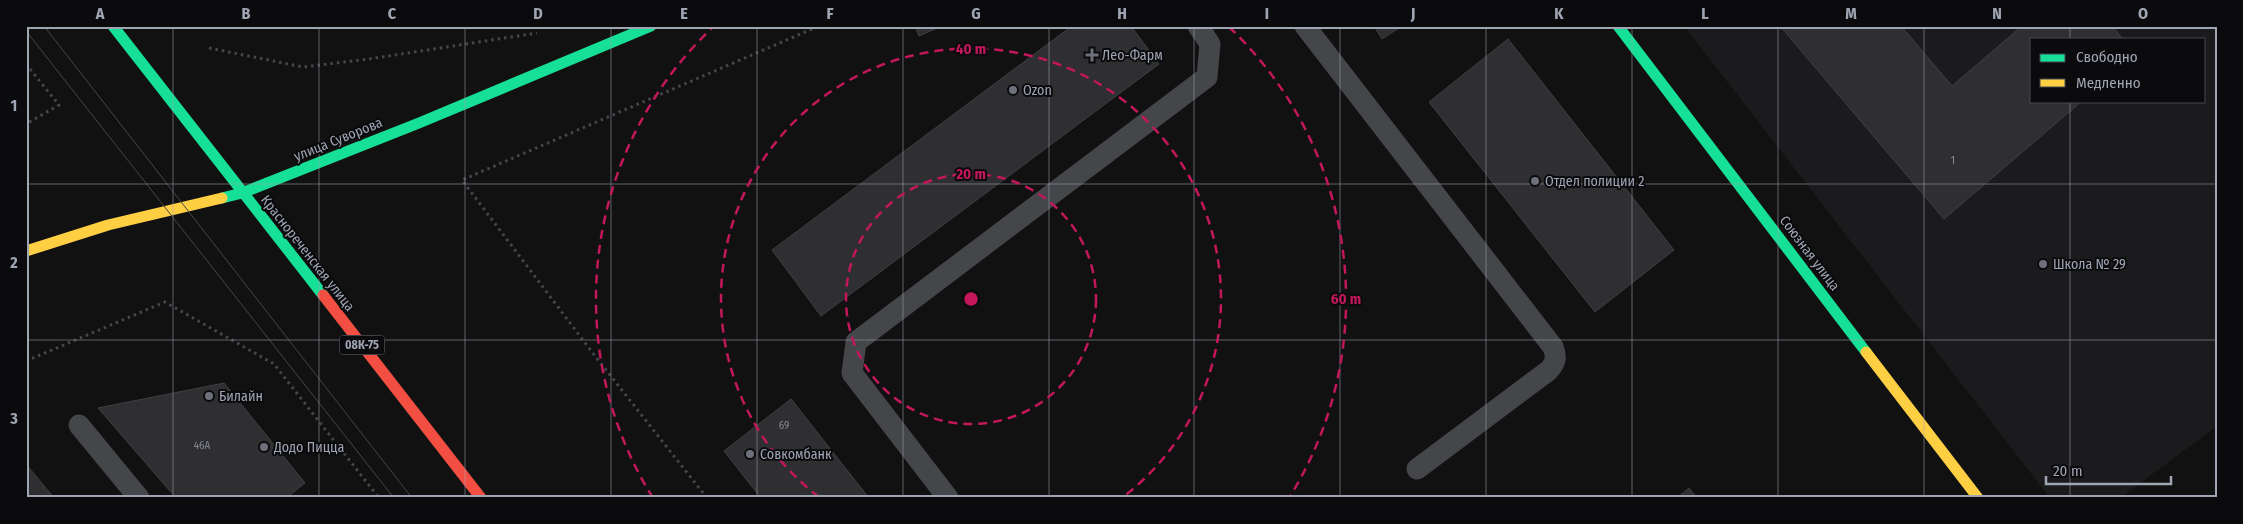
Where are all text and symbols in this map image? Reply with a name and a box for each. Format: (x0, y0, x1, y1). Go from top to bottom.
text: A (95, 4, 105, 23)
text: B (242, 4, 251, 23)
text: C (388, 4, 397, 23)
text: D (533, 4, 543, 23)
text: E (680, 4, 688, 23)
text: F (826, 4, 834, 23)
text: G (971, 4, 981, 23)
text: H (1117, 4, 1127, 23)
text: I (1265, 4, 1269, 23)
text: J (1410, 4, 1415, 23)
text: K (1554, 4, 1564, 23)
text: L (1701, 4, 1709, 23)
text: M (1845, 4, 1857, 23)
text: N (1992, 4, 2002, 23)
text: O (2138, 4, 2148, 23)
legend (2030, 38, 2206, 102)
text: 40 m (956, 40, 986, 58)
place label: Лео-Фарм (1102, 47, 1163, 64)
text: Свободно (2076, 48, 2138, 66)
marker: Лео-Фарм (1086, 49, 1098, 61)
text: Медленно (2076, 74, 2141, 92)
place label: Ozon (1023, 82, 1052, 99)
marker: Ozon (1007, 84, 1019, 96)
text: 1 (11, 96, 17, 115)
street label: улица Суворова (291, 114, 385, 165)
house number: 1 (1951, 154, 1955, 167)
text: 20 m (955, 165, 986, 183)
place label: Отдел полиции 2 (1545, 173, 1644, 190)
marker: Отдел полиции 2 (1529, 175, 1541, 187)
street label: Краснореченская улица (257, 192, 358, 315)
street label: Союзная улица (1776, 212, 1843, 294)
text: 2 (9, 253, 18, 272)
place label: Школа № 29 (2053, 256, 2126, 273)
marker: Школа № 29 (2037, 258, 2049, 270)
centre of rings (962, 290, 980, 308)
text: 60 m (1331, 290, 1361, 308)
road number: 08К-75 (340, 336, 384, 354)
place label: Билайн (219, 388, 263, 405)
marker: Билайн (203, 390, 215, 402)
text: 3 (9, 409, 18, 428)
house number: 69 (779, 419, 789, 432)
house number: 46А (194, 439, 210, 452)
place label: Додо Пицца (273, 439, 344, 456)
marker: Додо Пицца (258, 441, 270, 453)
place label: Совкомбанк (760, 446, 832, 463)
marker: Совкомбанк (744, 448, 756, 460)
scale bar (2046, 454, 2170, 486)
text: 20 m (2053, 462, 2083, 480)

